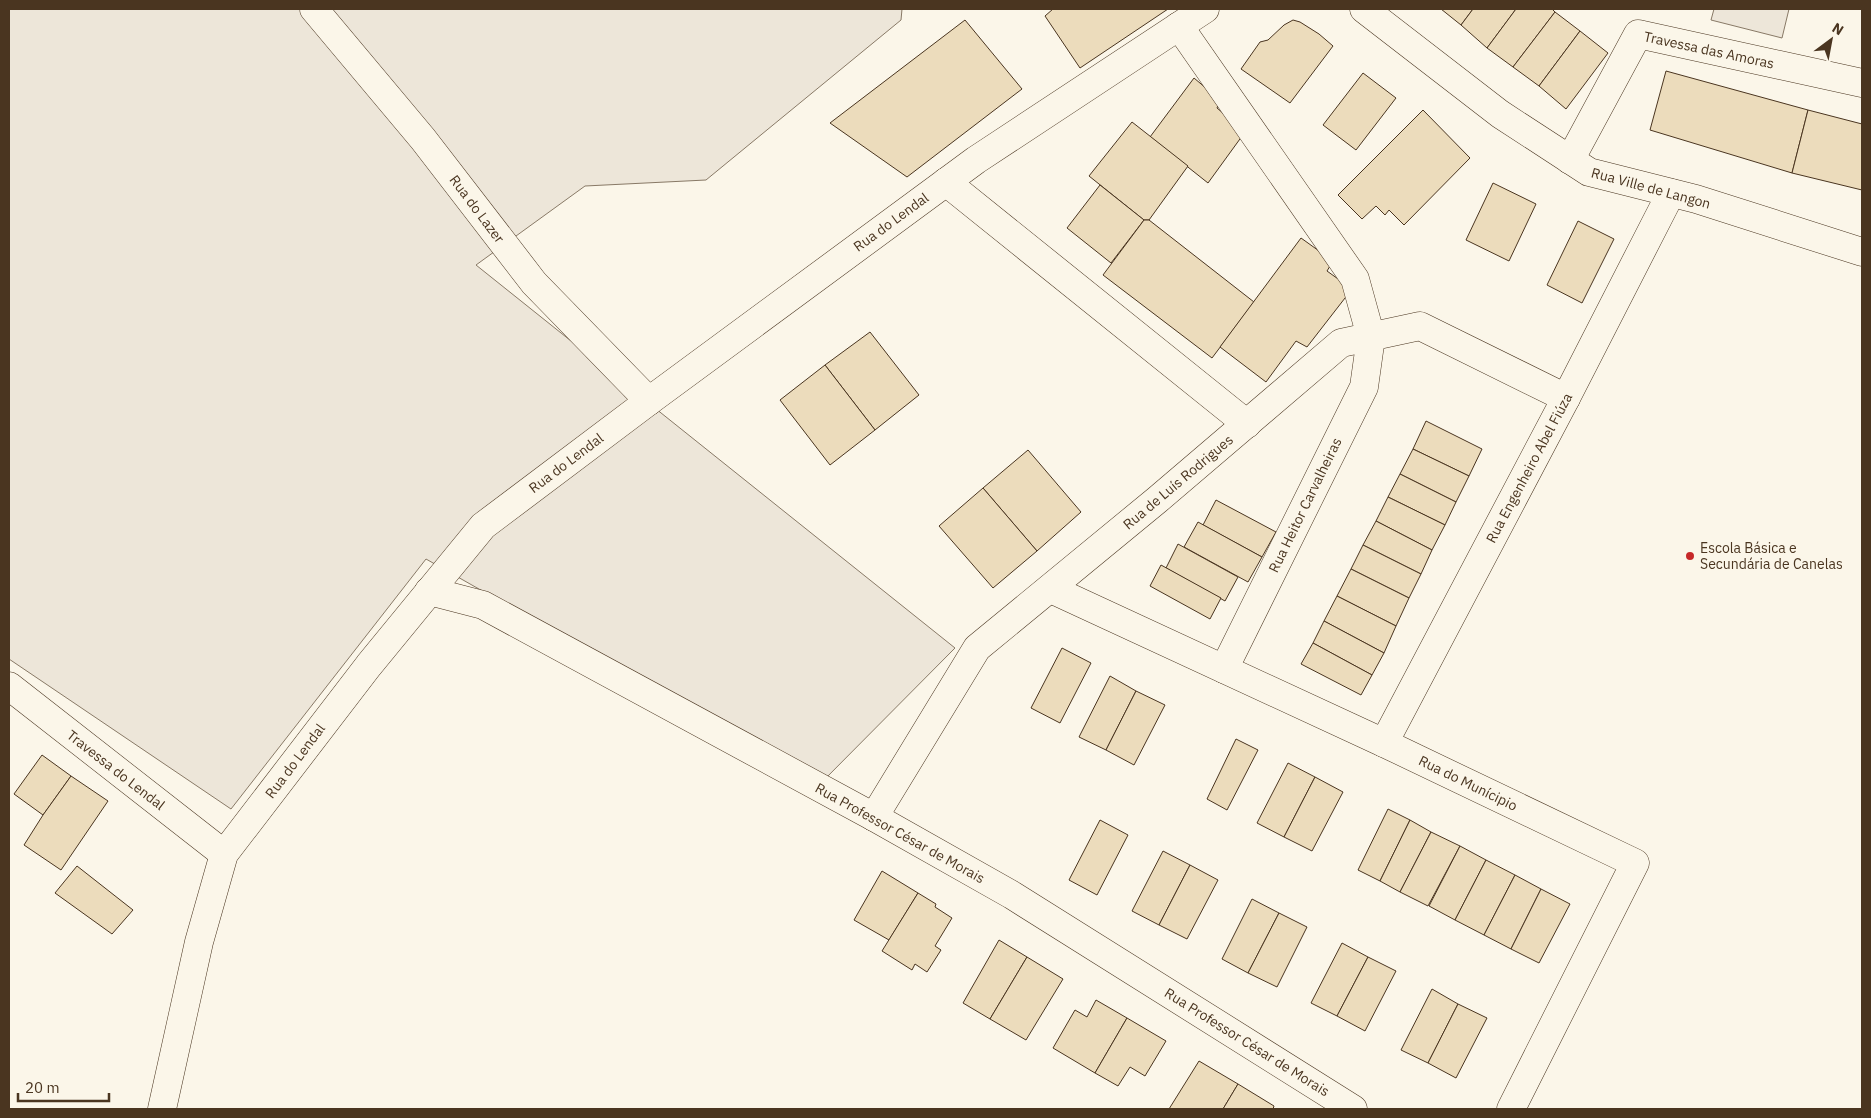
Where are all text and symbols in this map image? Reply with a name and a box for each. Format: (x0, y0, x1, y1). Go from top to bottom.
north arrow (1806, 15, 1856, 65)
text: N (1829, 19, 1847, 39)
street label: Travessa das Amoras (1642, 27, 1776, 73)
street label: Rua Ville de Langon (1589, 163, 1713, 213)
street label: Rua do Lazer (446, 171, 508, 247)
street label: Rua do Lendal (850, 188, 932, 255)
street label: Rua Engenheiro Abel Fiúza (1482, 389, 1576, 546)
street label: Rua do Lendal (525, 429, 607, 497)
street label: Rua de Luís Rodrigues (1119, 431, 1237, 533)
street label: Rua Heitor Carvalheiras (1264, 434, 1346, 575)
place label: Escola Básica e Secundária de Canelas (1700, 539, 1843, 573)
marker: Escola Básica e Secundária de Canelas (1684, 550, 1696, 562)
street label: Rua do Lendal (261, 720, 329, 802)
street label: Travessa do Lendal (63, 726, 169, 814)
street label: Rua do Munícipio (1416, 751, 1521, 815)
street label: Rua Professor César de Morais (812, 779, 988, 887)
street label: Rua Professor César de Morais (1161, 984, 1333, 1100)
scale bar (18, 1070, 109, 1102)
text: 20 m (25, 1078, 60, 1097)

